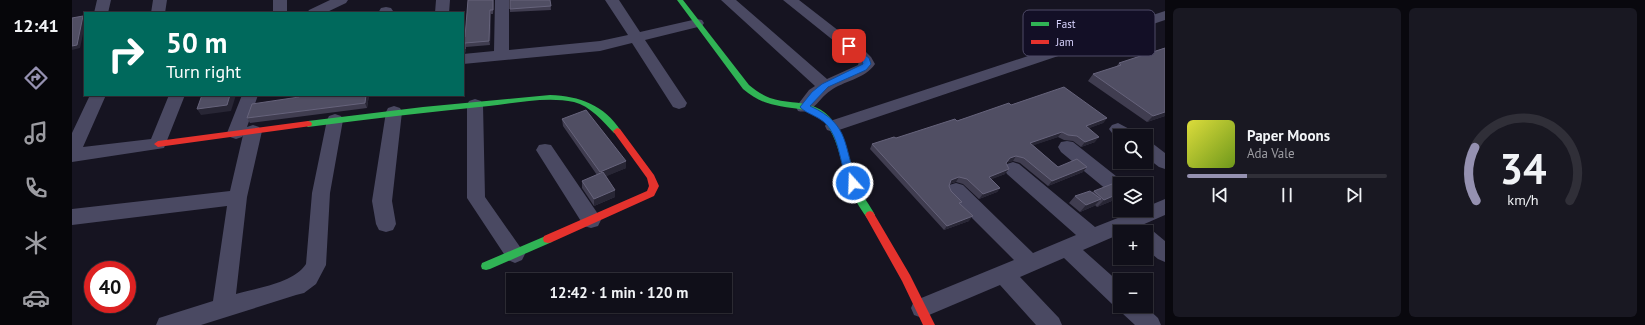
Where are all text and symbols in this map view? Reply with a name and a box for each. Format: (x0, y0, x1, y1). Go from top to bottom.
legend (1023, 10, 1155, 56)
text: 12:41 (13, 14, 59, 37)
text: Fast (1056, 17, 1076, 31)
text: 50 m (166, 24, 227, 61)
icon: right (100, 28, 152, 80)
pin (832, 29, 866, 63)
icon: arrive (838, 35, 860, 57)
text: Jam (1055, 35, 1074, 49)
text: Turn right (166, 60, 241, 83)
icon: directions (22, 64, 50, 92)
icon: music (22, 119, 50, 147)
text: Paper Moons (1247, 126, 1330, 145)
map controls (1113, 129, 1153, 313)
button: search (1113, 129, 1153, 169)
text: 34 (1499, 141, 1547, 194)
text: Ada Vale (1247, 145, 1295, 162)
position arrow (832, 162, 874, 204)
icon: phone (22, 174, 50, 202)
button: layers (1113, 177, 1153, 217)
icon: previous (1209, 184, 1231, 206)
icon: pause (1276, 184, 1298, 206)
icon: next (1343, 184, 1365, 206)
text: km/h (1507, 189, 1539, 208)
button: + (1113, 225, 1153, 265)
icon: climate (22, 229, 50, 257)
speed limit sign: 40 (84, 261, 136, 313)
button: − (1113, 273, 1153, 313)
text: 12:42 · 1 min · 120 m (550, 283, 688, 302)
icon: car (22, 284, 50, 312)

